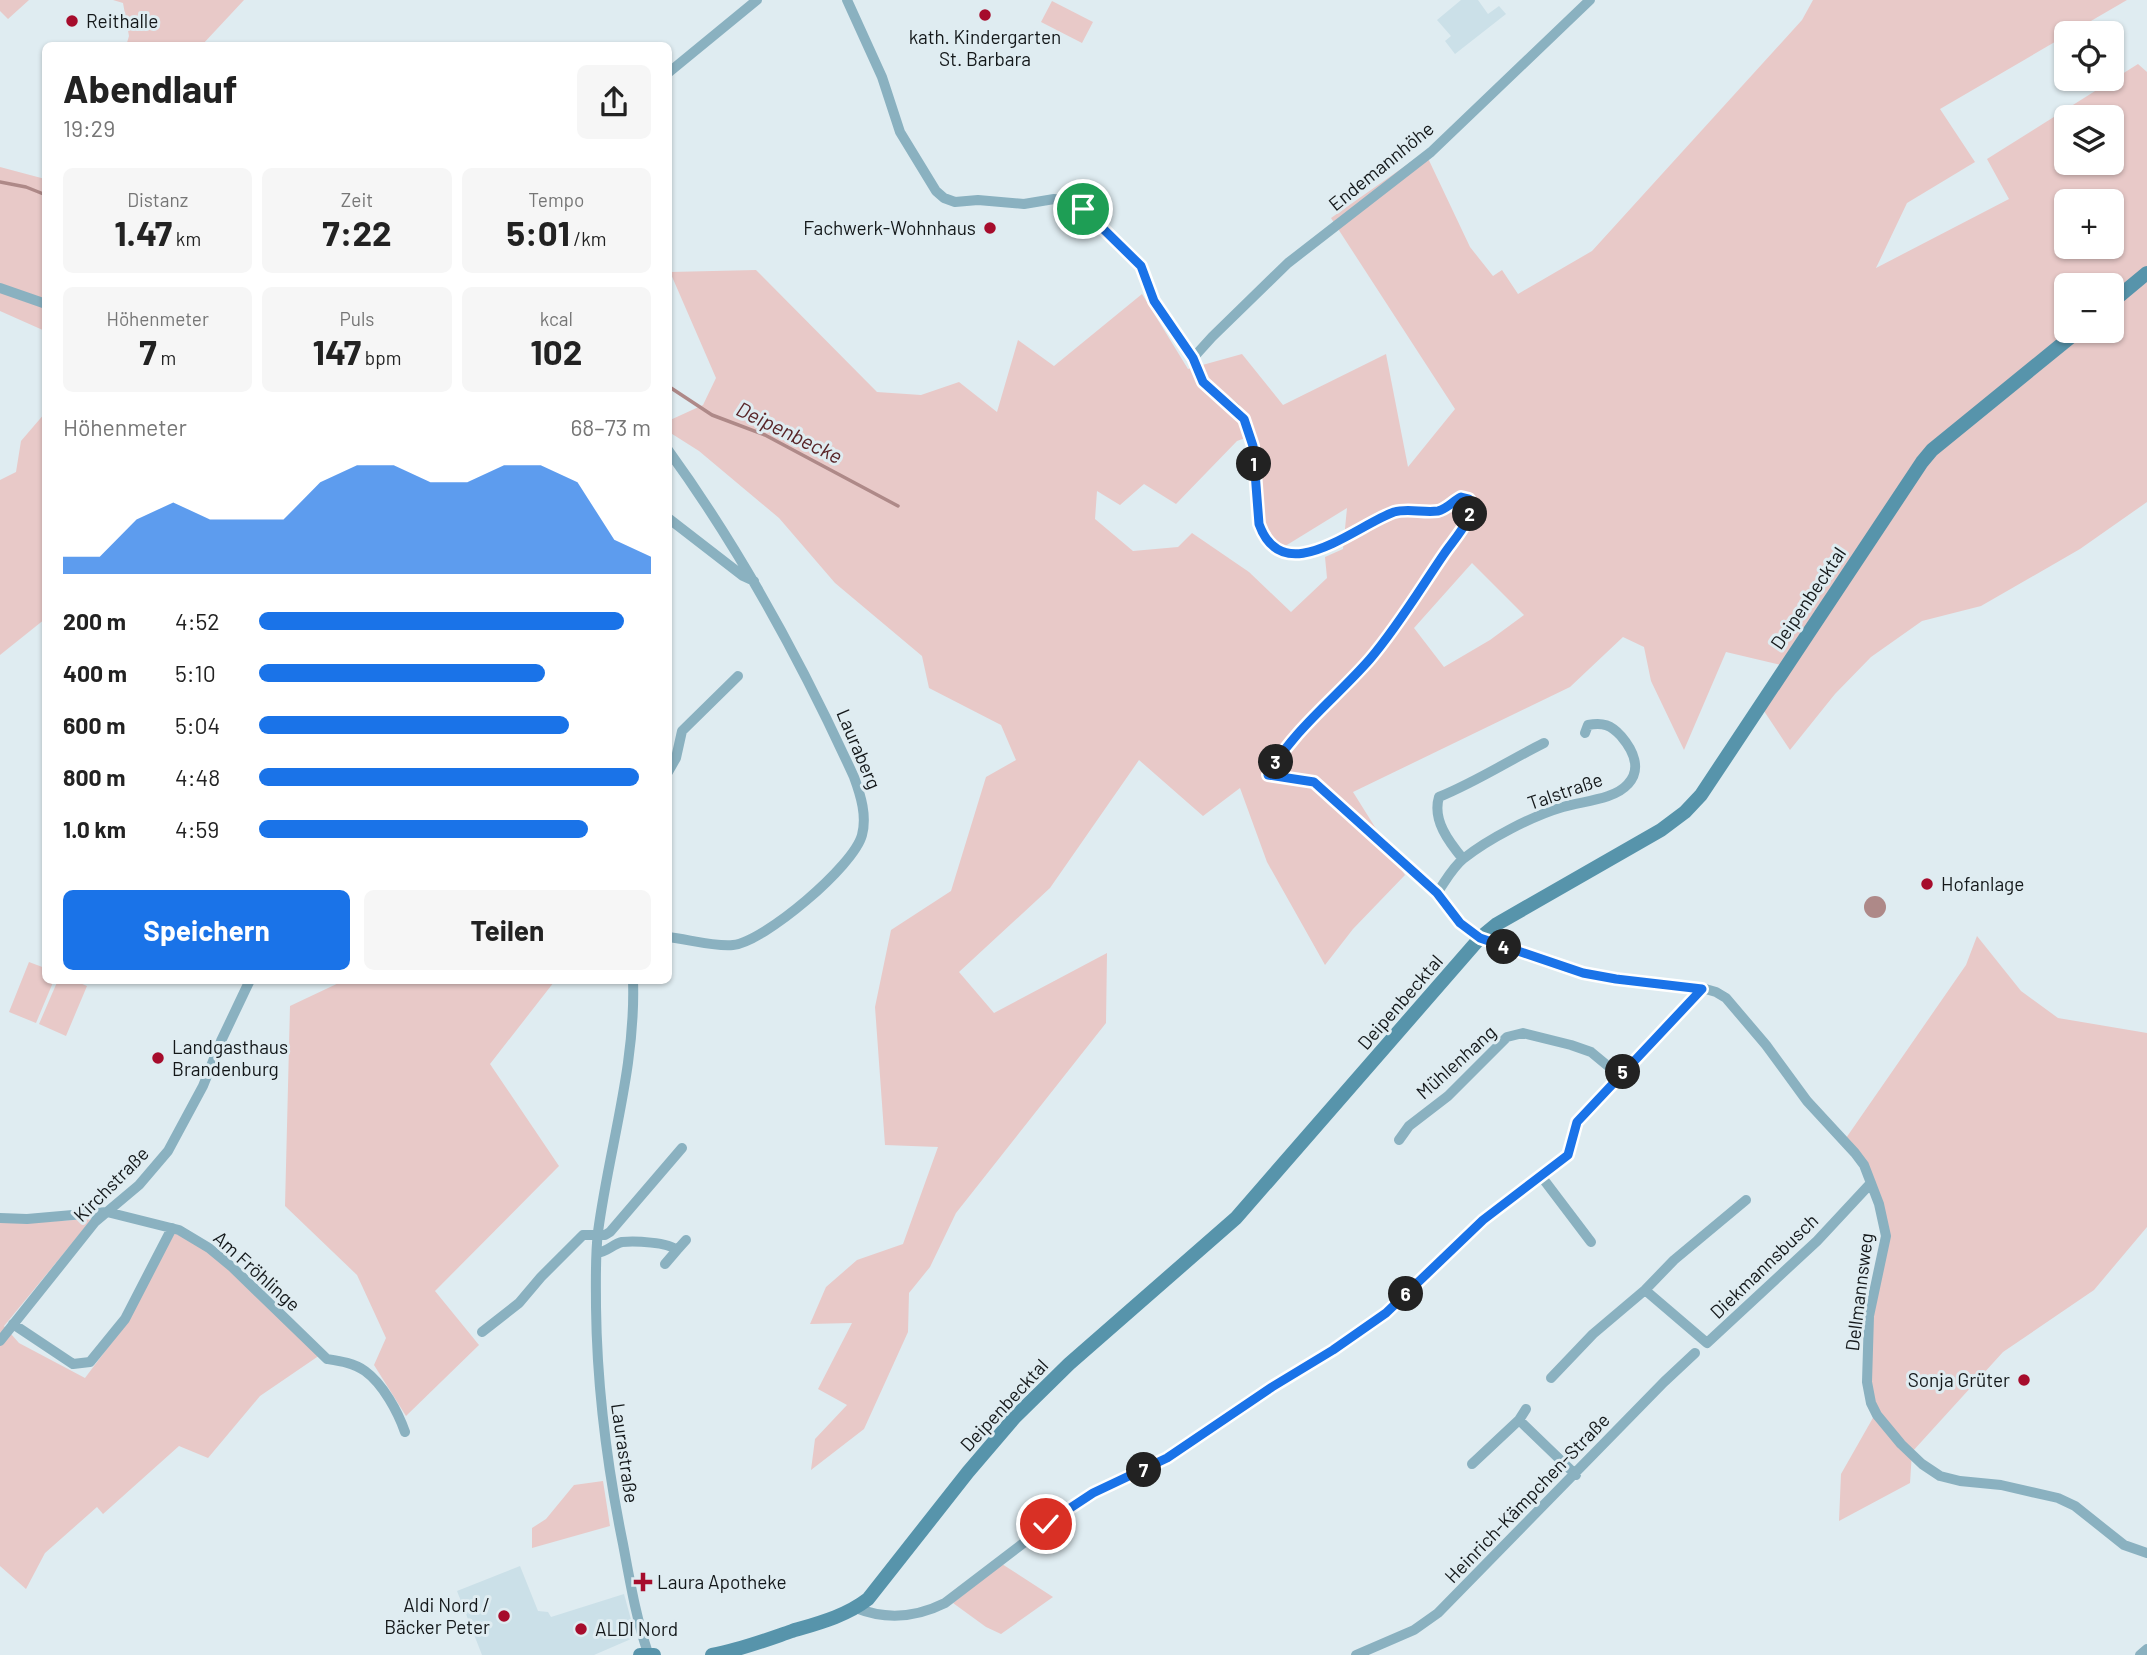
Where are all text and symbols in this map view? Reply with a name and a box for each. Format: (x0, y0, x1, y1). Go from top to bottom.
marker: kath. Kindergarten St. Barbara (977, 7, 993, 23)
place label: Reithalle (86, 9, 158, 32)
marker: Reithalle (64, 13, 80, 29)
map controls (2054, 21, 2124, 343)
button: locate (2054, 21, 2124, 91)
place label: kath. Kindergarten St. Barbara (909, 25, 1061, 70)
text: Abendlauf (63, 65, 238, 111)
button: share (577, 65, 651, 139)
button: layers (2054, 105, 2124, 175)
text: 19:29 (63, 114, 115, 142)
street label: Endemannhöhe (1324, 116, 1438, 215)
pin (1053, 179, 1113, 239)
text: Distanz (127, 188, 188, 211)
text: Zeit (341, 188, 373, 211)
text: Tempo (528, 188, 584, 211)
button: + (2054, 189, 2124, 259)
icon: arrive (1064, 190, 1102, 228)
text: 1.47 (114, 211, 172, 253)
text: 7:22 (322, 211, 392, 253)
text: 5:01 (506, 211, 570, 253)
place label: Fachwerk-Wohnhaus (803, 216, 976, 239)
marker: Fachwerk-Wohnhaus (982, 220, 998, 236)
text: km (172, 227, 201, 250)
text: /km (570, 227, 606, 250)
button: − (2054, 273, 2124, 343)
text: Höhenmeter (106, 307, 209, 330)
text: Puls (340, 307, 374, 330)
text: kcal (540, 307, 573, 330)
text: 7 (139, 330, 157, 372)
text: 147 (313, 330, 361, 372)
text: 102 (530, 330, 582, 372)
text: m (157, 346, 176, 369)
text: bpm (361, 346, 401, 369)
water label: Deipenbecke (733, 395, 847, 468)
text: Höhenmeter (63, 413, 187, 441)
text: 68–73 m (570, 413, 651, 441)
pin: 1 (1236, 447, 1272, 482)
text: 1 (1250, 452, 1257, 475)
pin: 2 (1452, 496, 1488, 532)
text: 2 (1464, 502, 1475, 525)
street label: Deipenbecktal (1765, 542, 1850, 653)
text: 200 m (63, 607, 126, 635)
text: 4:52 (175, 607, 220, 635)
text: 400 m (63, 659, 127, 687)
text: 5:10 (175, 659, 216, 687)
street label: Lauraberg (832, 705, 887, 792)
text: 600 m (63, 711, 125, 739)
text: 5:04 (175, 711, 220, 739)
pin: 3 (1258, 744, 1294, 780)
text: 3 (1270, 750, 1281, 773)
text: 800 m (63, 763, 125, 791)
text: 4:48 (175, 763, 220, 791)
street label: Talstraße (1524, 767, 1605, 814)
text: 1.0 km (63, 815, 126, 843)
text: 4:59 (175, 815, 219, 843)
place label: Hofanlage (1941, 872, 2024, 895)
marker: Hofanlage (1919, 876, 1935, 892)
button: Speichern (63, 890, 350, 970)
button: Teilen (364, 890, 651, 970)
pin: 4 (1486, 930, 1522, 964)
text: 4 (1498, 935, 1509, 958)
street label: Deipenbecktal (1352, 950, 1447, 1054)
street label: Mühlenhang (1411, 1020, 1500, 1103)
place label: Landgasthaus Brandenburg (172, 1035, 288, 1080)
marker: Landgasthaus Brandenburg (150, 1050, 166, 1066)
pin: 5 (1606, 1054, 1640, 1090)
text: 5 (1617, 1060, 1628, 1083)
street label: Kirchstraße (68, 1141, 153, 1226)
street label: Diekmannsbusch (1705, 1208, 1822, 1323)
street label: Am Fröhlinge (209, 1226, 305, 1316)
street label: Dellmannsweg (1840, 1232, 1877, 1352)
pin: 6 (1388, 1276, 1424, 1312)
text: 6 (1400, 1282, 1411, 1305)
street label: Deipenbecktal (955, 1354, 1052, 1456)
place label: Sonja Grüter (1908, 1368, 2010, 1391)
marker: Sonja Grüter (2016, 1372, 2032, 1388)
street label: Laurastraße (607, 1402, 644, 1504)
street label: Heinrich-Kämpchen-Straße (1439, 1408, 1614, 1587)
pin: 7 (1126, 1452, 1162, 1488)
text: 7 (1139, 1458, 1148, 1481)
pin (1016, 1494, 1076, 1554)
icon: check (1027, 1505, 1065, 1543)
place label: Laura Apotheke (657, 1570, 787, 1593)
marker: Laura Apotheke (635, 1574, 651, 1590)
place label: Aldi Nord / Bäcker Peter (384, 1593, 490, 1638)
marker: Aldi Nord / Bäcker Peter (496, 1608, 512, 1624)
place label: ALDI Nord (595, 1617, 678, 1640)
marker: ALDI Nord (573, 1621, 589, 1637)

